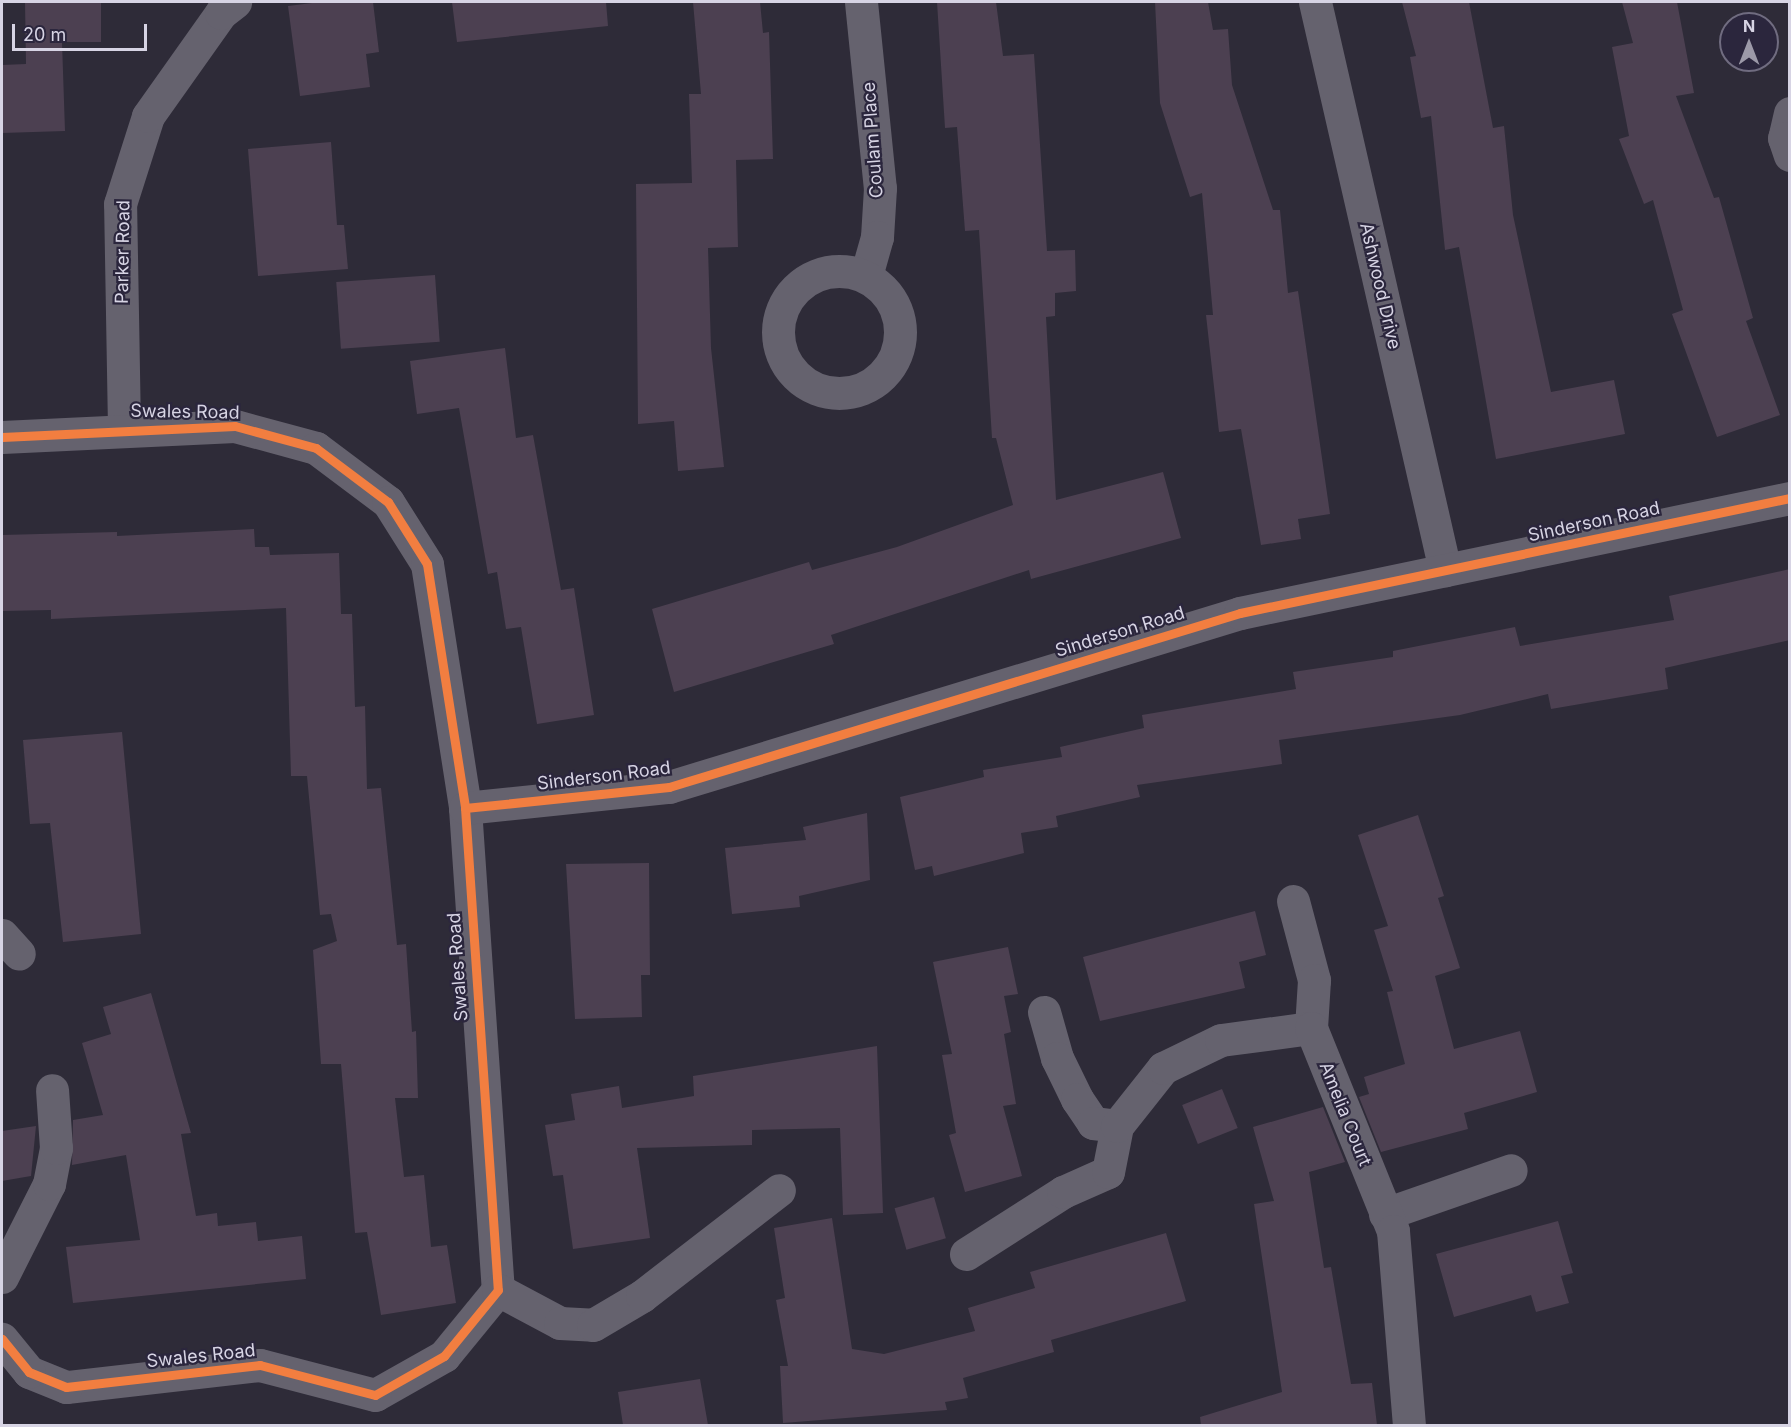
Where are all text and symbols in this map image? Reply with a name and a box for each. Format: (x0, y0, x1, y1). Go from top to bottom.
scale bar (15, 12, 150, 50)
north arrow (1719, 12, 1779, 72)
text: N (1743, 16, 1755, 36)
text: 20 m (23, 24, 66, 45)
street label: Coulam Place (858, 81, 888, 199)
street label: Parker Road (111, 200, 135, 304)
street label: Ashwood Drive (1355, 221, 1405, 351)
street label: Swales Road (130, 400, 240, 424)
street label: Sinderson Road (1526, 497, 1662, 547)
street label: Sinderson Road (1053, 602, 1187, 662)
street label: Sinderson Road (536, 757, 672, 795)
street label: Swales Road (443, 912, 473, 1022)
street label: Amelia Court (1314, 1059, 1376, 1169)
street label: Swales Road (146, 1340, 256, 1372)

